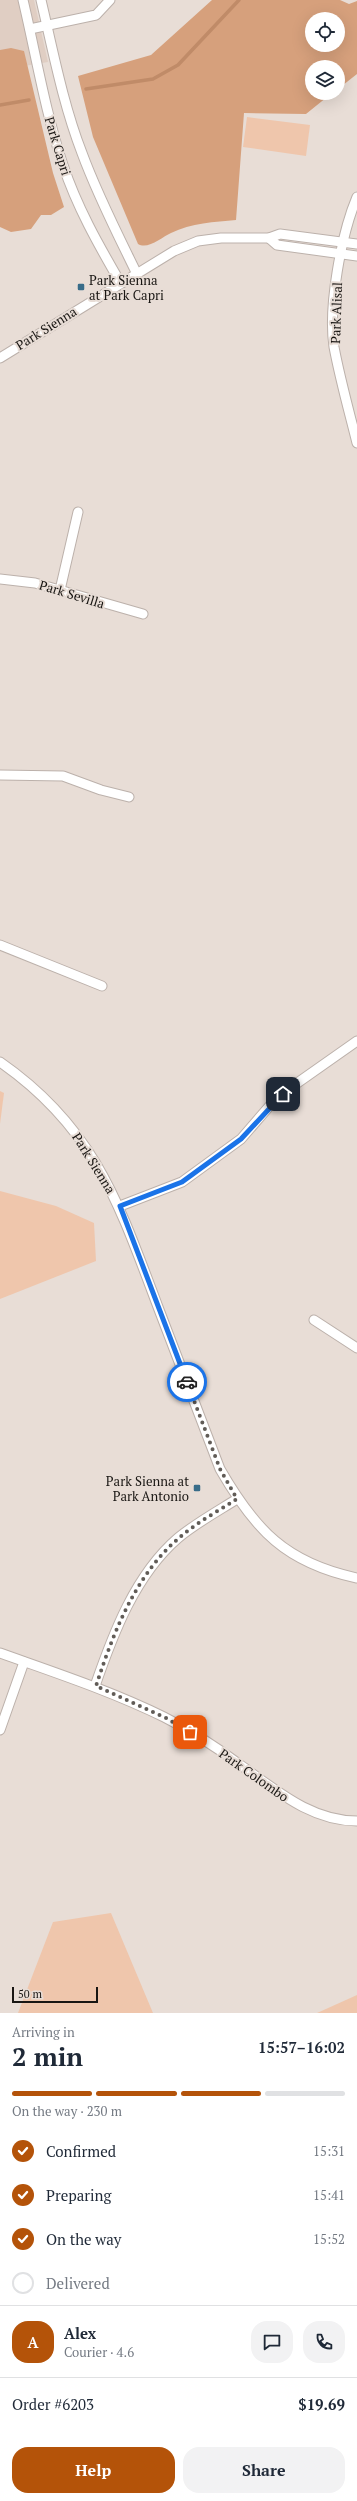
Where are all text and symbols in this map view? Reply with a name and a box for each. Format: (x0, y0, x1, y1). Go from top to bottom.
map controls (305, 12, 345, 100)
button: locate (305, 12, 345, 52)
button: layers (305, 60, 345, 100)
street label: Park Capri (41, 115, 75, 178)
place label: Park Sienna at Park Capri (89, 271, 164, 304)
marker: Park Sienna at Park Capri (76, 282, 86, 292)
street label: Park Alisal (326, 282, 346, 344)
street label: Park Sienna (12, 302, 80, 354)
street label: Park Sevilla (37, 576, 107, 613)
pin (266, 1077, 300, 1111)
icon: home (272, 1083, 294, 1105)
street label: Park Sienna (68, 1129, 120, 1197)
courier (167, 1362, 207, 1402)
icon: car (176, 1371, 198, 1393)
place label: Park Sienna at Park Antonio (106, 1472, 189, 1505)
marker: Park Sienna at Park Antonio (192, 1483, 202, 1493)
pin (173, 1715, 207, 1749)
icon: bag (179, 1721, 201, 1743)
street label: Park Colombo (216, 1744, 292, 1806)
scale bar (12, 1985, 98, 2004)
text: 50 m (18, 1987, 42, 2001)
text: Arriving in (12, 2023, 75, 2041)
text: 15:57–16:02 (258, 2037, 345, 2057)
text: 2 min (12, 2039, 83, 2073)
text: On the way · 230 m (12, 2102, 122, 2120)
icon: check (12, 2140, 34, 2162)
text: Confirmed (46, 2141, 116, 2161)
text: 15:31 (313, 2142, 345, 2160)
icon: check (12, 2184, 34, 2206)
text: Preparing (46, 2185, 111, 2205)
text: 15:41 (313, 2186, 345, 2204)
icon: check (12, 2228, 34, 2250)
text: On the way (46, 2229, 121, 2249)
text: 15:52 (313, 2230, 345, 2248)
text: Delivered (46, 2273, 110, 2293)
button: chat (251, 2321, 293, 2363)
button: phone (303, 2321, 345, 2363)
text: Alex (64, 2323, 96, 2343)
text: A (28, 2332, 38, 2352)
text: Courier · 4.6 (64, 2343, 134, 2361)
text: Order #6203 (12, 2394, 94, 2414)
text: $19.69 (298, 2394, 345, 2414)
button: Help (12, 2447, 175, 2493)
button: Share (183, 2447, 345, 2493)

